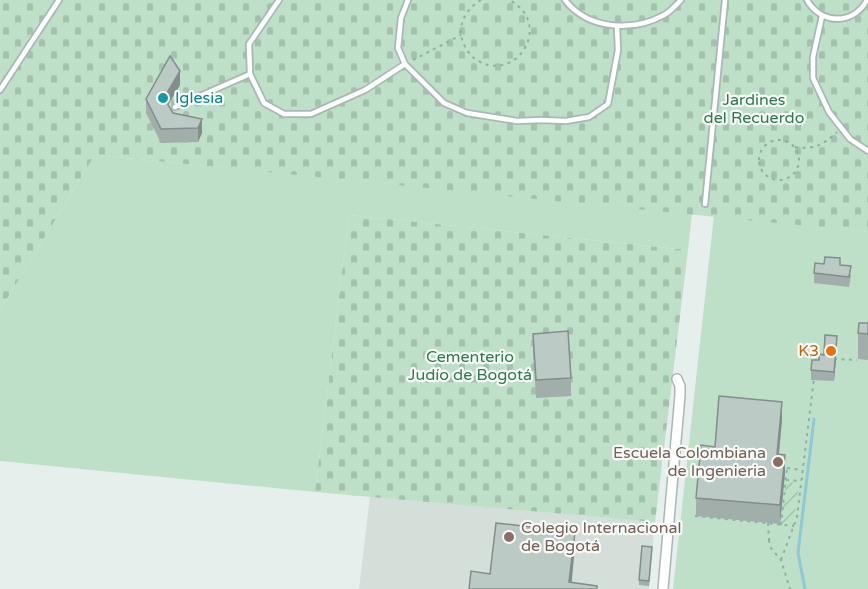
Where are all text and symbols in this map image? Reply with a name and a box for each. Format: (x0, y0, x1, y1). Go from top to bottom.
place label: Iglesia (175, 88, 223, 108)
park label: Jardines del Recuerdo (704, 90, 804, 128)
marker: Iglesia (156, 91, 170, 105)
place label: K3 (798, 341, 819, 361)
marker: K3 (824, 344, 838, 358)
park label: Cementerio Judío de Bogotá (408, 347, 532, 385)
place label: Escuela Colombiana de Ingenieria (613, 443, 766, 481)
marker: Escuela Colombiana de Ingenieria (771, 455, 785, 469)
place label: Colegio Internacional de Bogotá (521, 518, 681, 556)
marker: Colegio Internacional de Bogotá (502, 530, 516, 544)

